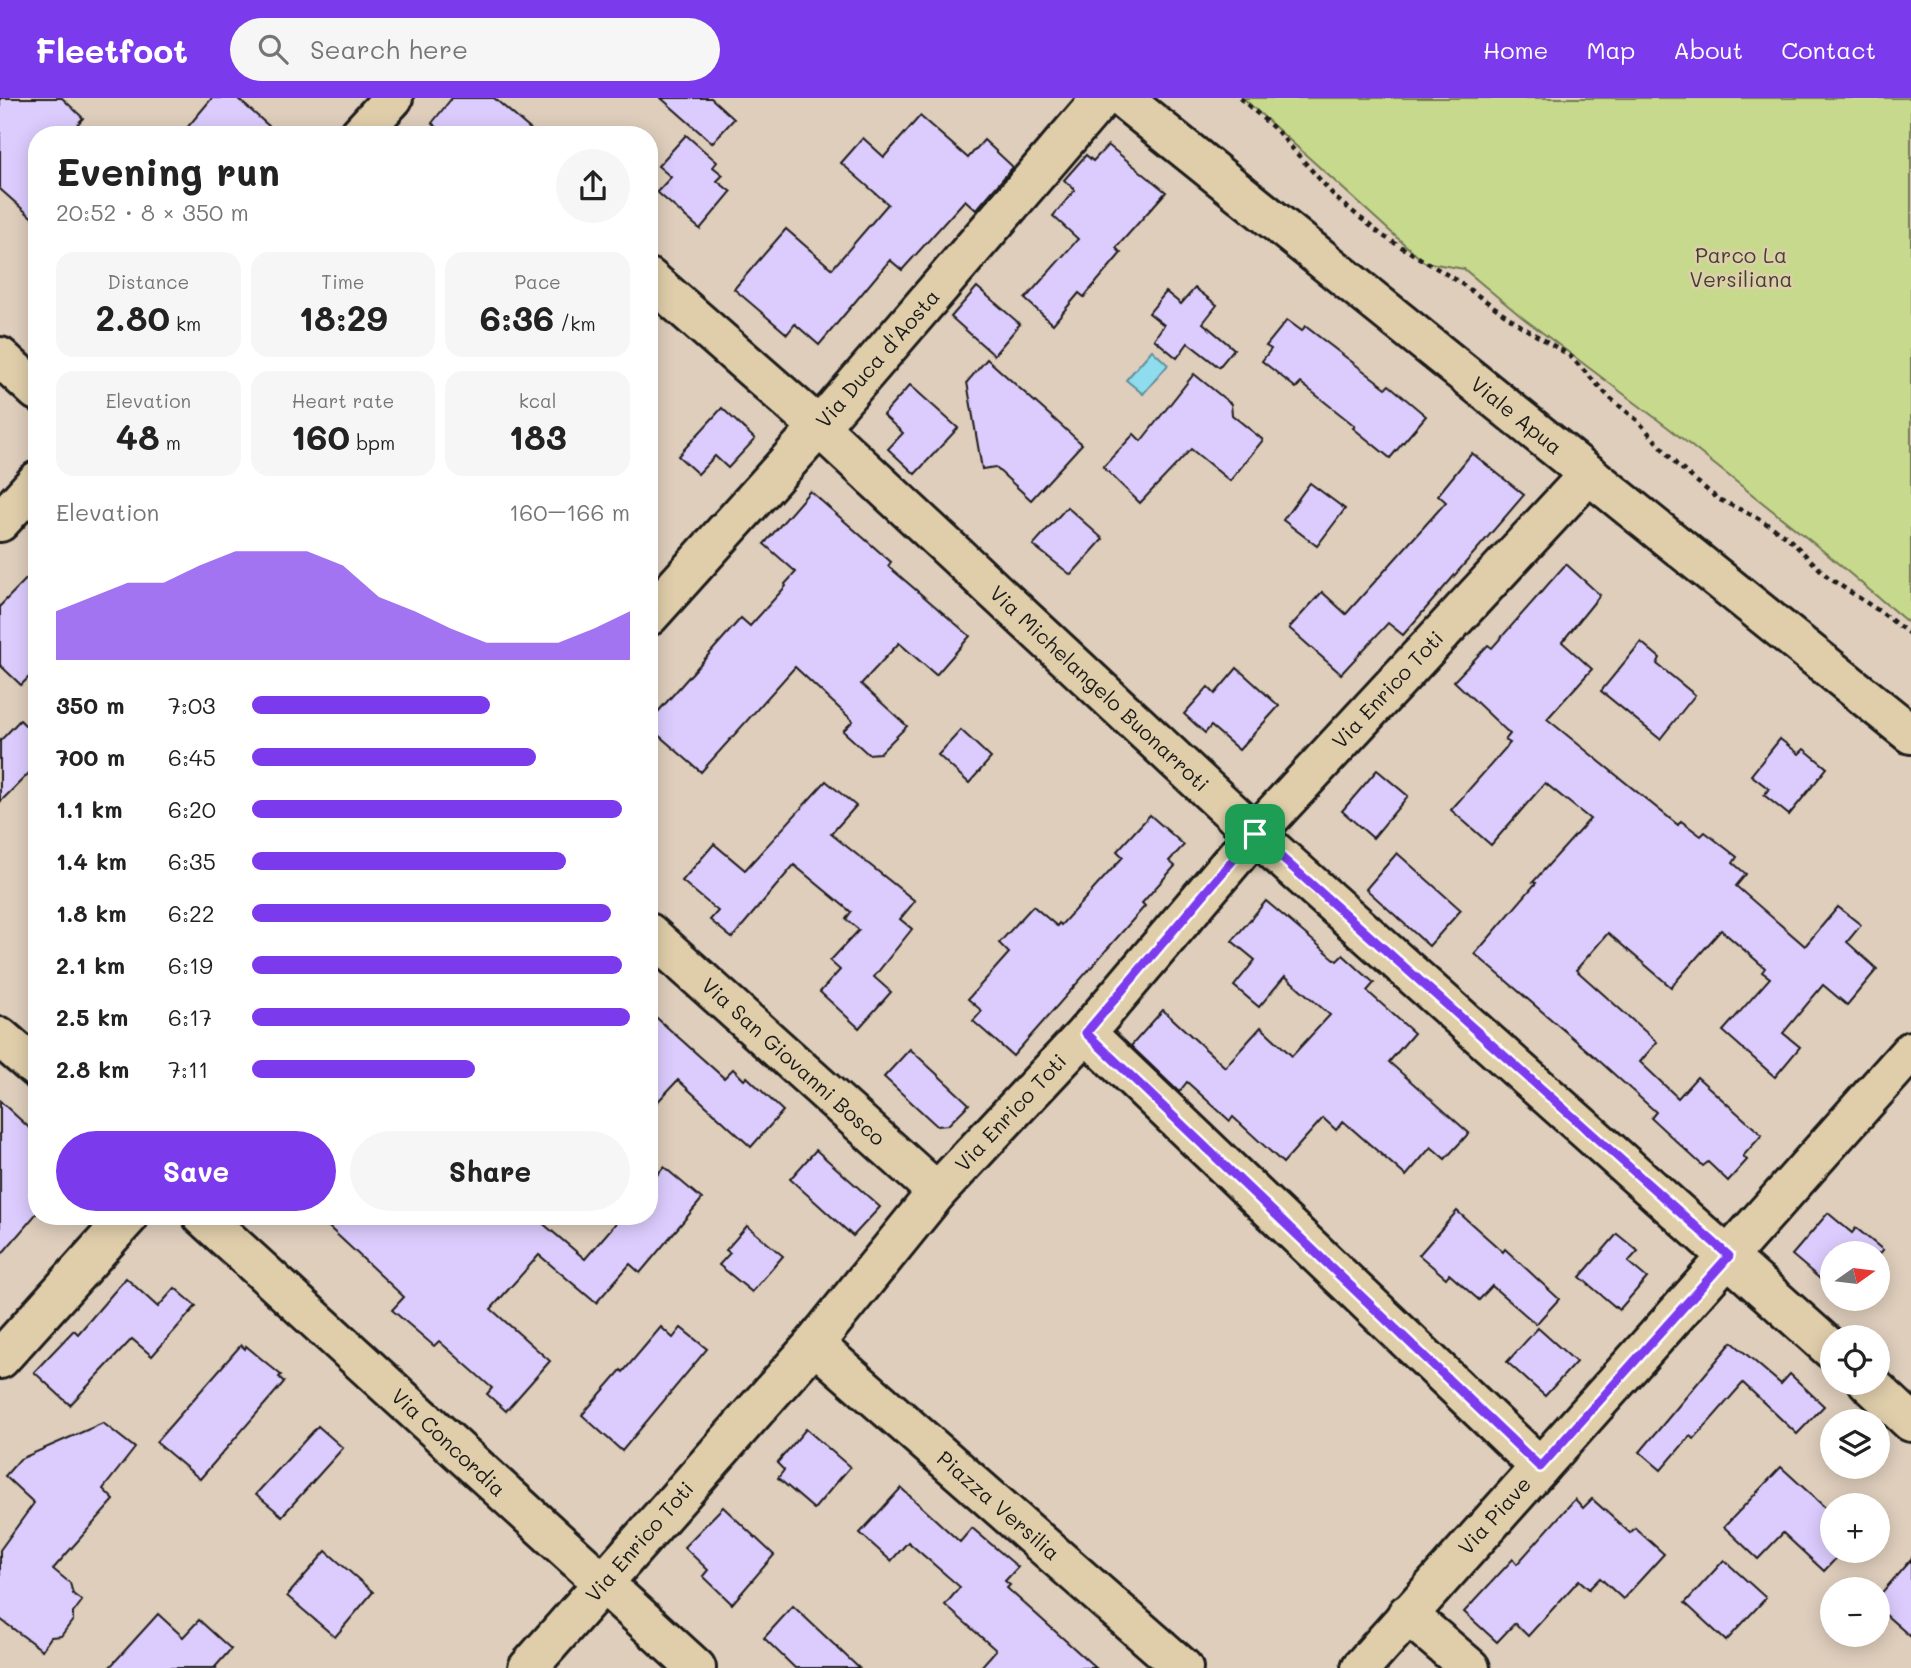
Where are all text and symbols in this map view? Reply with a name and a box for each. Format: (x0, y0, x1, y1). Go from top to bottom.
search box (230, 18, 720, 81)
text: Fleetfoot (35, 28, 188, 71)
icon: search (254, 30, 292, 68)
text: Search here (310, 32, 468, 66)
text: Home (1483, 34, 1548, 65)
text: Map (1586, 34, 1635, 65)
text: About (1673, 34, 1743, 65)
text: Contact (1781, 34, 1876, 65)
text: Evening run (56, 146, 280, 196)
button: share (556, 149, 630, 223)
text: 20:52 · 8 × 350 m (56, 197, 249, 227)
park label: Parco La Versiliana (1689, 241, 1793, 292)
text: Distance (107, 269, 189, 294)
text: Time (321, 269, 365, 294)
text: Pace (514, 269, 561, 294)
street label: Via Duca d'Aosta (809, 283, 945, 433)
text: 2.80 (95, 294, 170, 340)
text: 18:29 (299, 294, 387, 340)
text: 6:36 (480, 294, 554, 340)
text: km (170, 311, 201, 336)
text: /km (554, 311, 596, 336)
street label: Viale Apua (1466, 370, 1568, 460)
text: Elevation (106, 388, 191, 413)
text: Heart rate (292, 388, 394, 413)
text: kcal (519, 388, 557, 413)
text: 48 (116, 413, 160, 459)
text: 160 (291, 413, 350, 459)
text: 183 (509, 413, 567, 459)
text: m (160, 430, 181, 455)
text: bpm (350, 430, 395, 455)
text: Elevation (56, 497, 159, 527)
text: 160–166 m (509, 497, 630, 527)
street label: Via Michelangelo Buonarroti (985, 579, 1215, 797)
street label: Via Enrico Toti (1325, 624, 1449, 754)
text: 350 m (56, 690, 125, 720)
text: 7:03 (168, 690, 216, 720)
text: 700 m (56, 742, 125, 772)
text: 6:45 (168, 742, 216, 772)
text: 1.1 km (56, 794, 122, 824)
text: 6:20 (168, 794, 216, 824)
pin (1225, 804, 1285, 864)
icon: arrive (1236, 815, 1274, 853)
text: 1.4 km (56, 846, 127, 876)
text: 6:35 (168, 846, 216, 876)
text: 1.8 km (56, 898, 126, 928)
text: 6:22 (168, 898, 215, 928)
text: 2.1 km (56, 950, 125, 980)
text: 6:19 (168, 950, 213, 980)
street label: Via San Giovanni Bosco (696, 971, 892, 1151)
text: 2.5 km (56, 1002, 128, 1032)
text: 6:17 (168, 1002, 212, 1032)
street label: Via Enrico Toti (948, 1047, 1072, 1177)
text: 2.8 km (56, 1054, 129, 1084)
text: 7:11 (168, 1054, 208, 1084)
button: Save (56, 1131, 336, 1211)
button: Share (350, 1131, 630, 1211)
north arrow (1820, 1241, 1890, 1311)
map controls (1820, 1241, 1890, 1647)
button: locate (1820, 1325, 1890, 1395)
street label: Via Concordia (386, 1382, 512, 1502)
button: layers (1820, 1409, 1890, 1479)
street label: Piazza Versilia (932, 1444, 1066, 1566)
street label: Via Piave (1452, 1470, 1536, 1560)
street label: Via Enrico Toti (579, 1475, 699, 1607)
button: + (1820, 1493, 1890, 1563)
button: − (1820, 1577, 1890, 1647)

